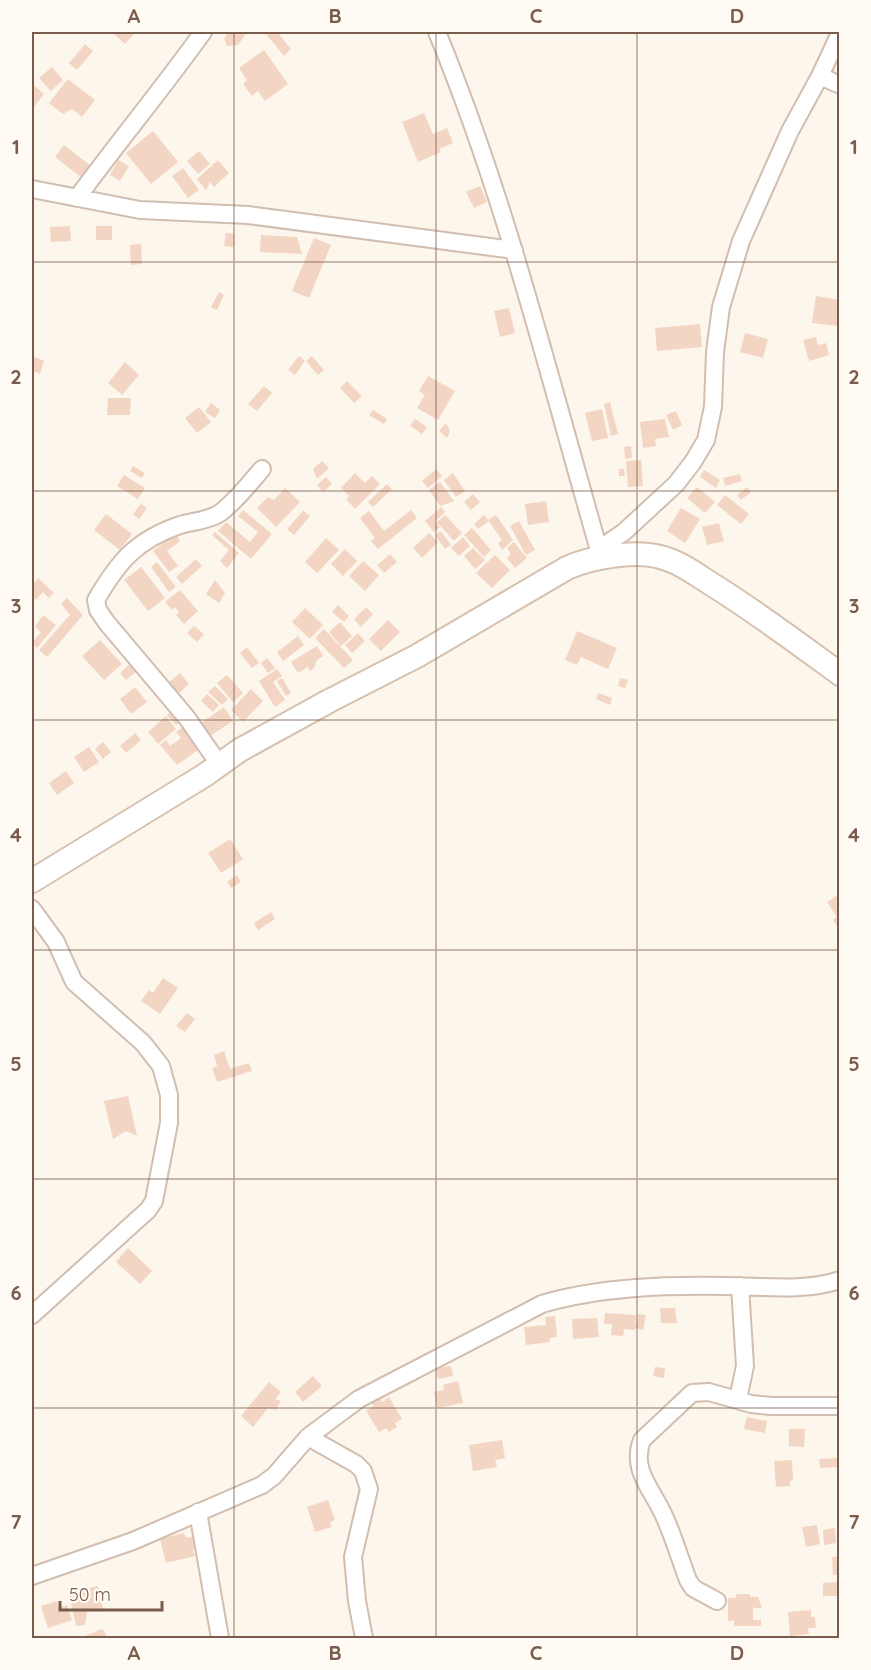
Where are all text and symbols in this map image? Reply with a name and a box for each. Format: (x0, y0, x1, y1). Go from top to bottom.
text: A (128, 3, 141, 28)
text: B (328, 3, 342, 28)
text: C (530, 3, 543, 28)
text: D (730, 3, 744, 28)
text: 1 (12, 134, 20, 159)
text: 1 (850, 134, 858, 159)
text: 2 (10, 364, 22, 389)
text: 2 (848, 364, 860, 389)
text: 3 (11, 593, 21, 618)
text: 3 (849, 593, 859, 618)
text: 4 (10, 822, 22, 847)
text: 4 (848, 822, 860, 847)
text: 5 (10, 1051, 22, 1076)
text: 5 (848, 1051, 860, 1076)
text: 6 (10, 1280, 22, 1305)
text: 6 (848, 1280, 860, 1305)
text: 7 (11, 1509, 22, 1534)
text: 7 (849, 1509, 860, 1534)
scale bar (60, 1574, 162, 1612)
text: 50 m (69, 1583, 111, 1606)
text: A (128, 1640, 141, 1665)
text: B (328, 1640, 342, 1665)
text: C (530, 1640, 543, 1665)
text: D (730, 1640, 744, 1665)

